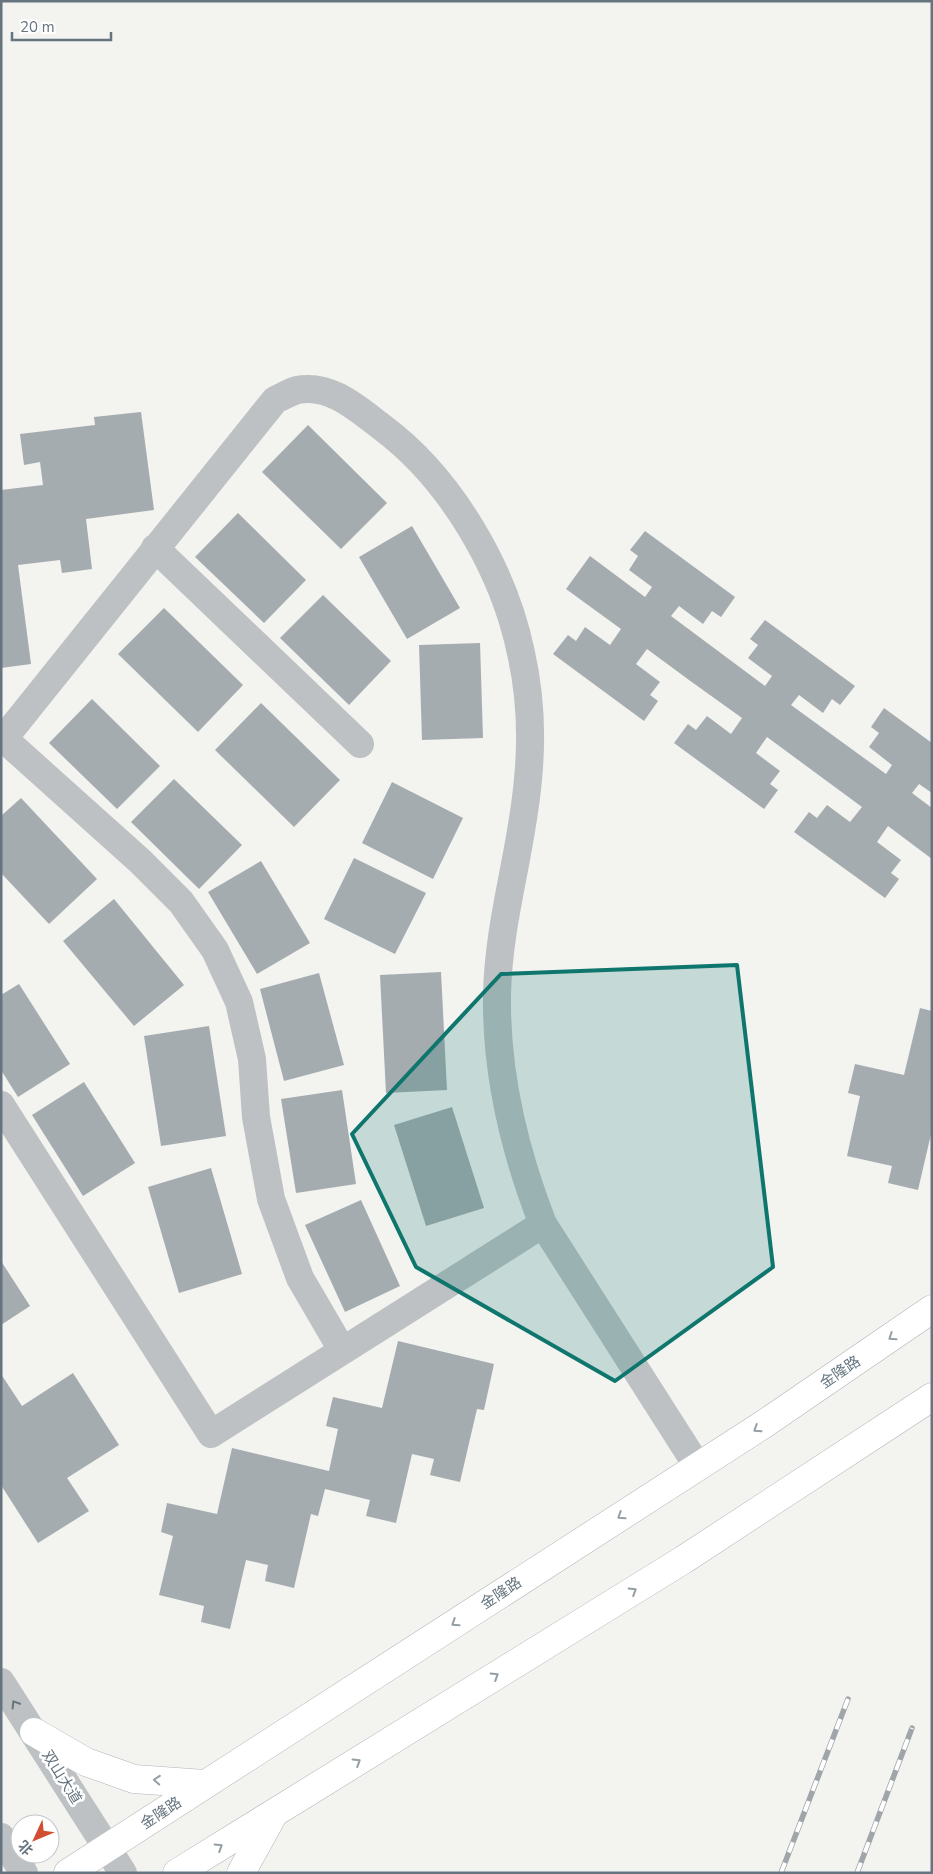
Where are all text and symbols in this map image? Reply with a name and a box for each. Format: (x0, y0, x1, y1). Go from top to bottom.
scale bar (12, 10, 111, 42)
text: 20 m (20, 17, 55, 37)
one-way arrow (888, 1331, 897, 1340)
street label: 金隆路 (816, 1351, 864, 1393)
one-way arrow (754, 1422, 763, 1432)
one-way arrow (617, 1510, 626, 1520)
street label: 金隆路 (477, 1572, 525, 1614)
one-way arrow (628, 1587, 637, 1597)
one-way arrow (451, 1617, 460, 1627)
one-way arrow (489, 1673, 499, 1682)
one-way arrow (12, 1700, 22, 1709)
street label: 双山大道 (38, 1746, 86, 1808)
one-way arrow (351, 1758, 360, 1768)
one-way arrow (153, 1775, 161, 1786)
street label: 金隆路 (137, 1792, 185, 1834)
north arrow (10, 1814, 60, 1864)
text: 北 (14, 1836, 38, 1859)
one-way arrow (213, 1844, 222, 1853)

